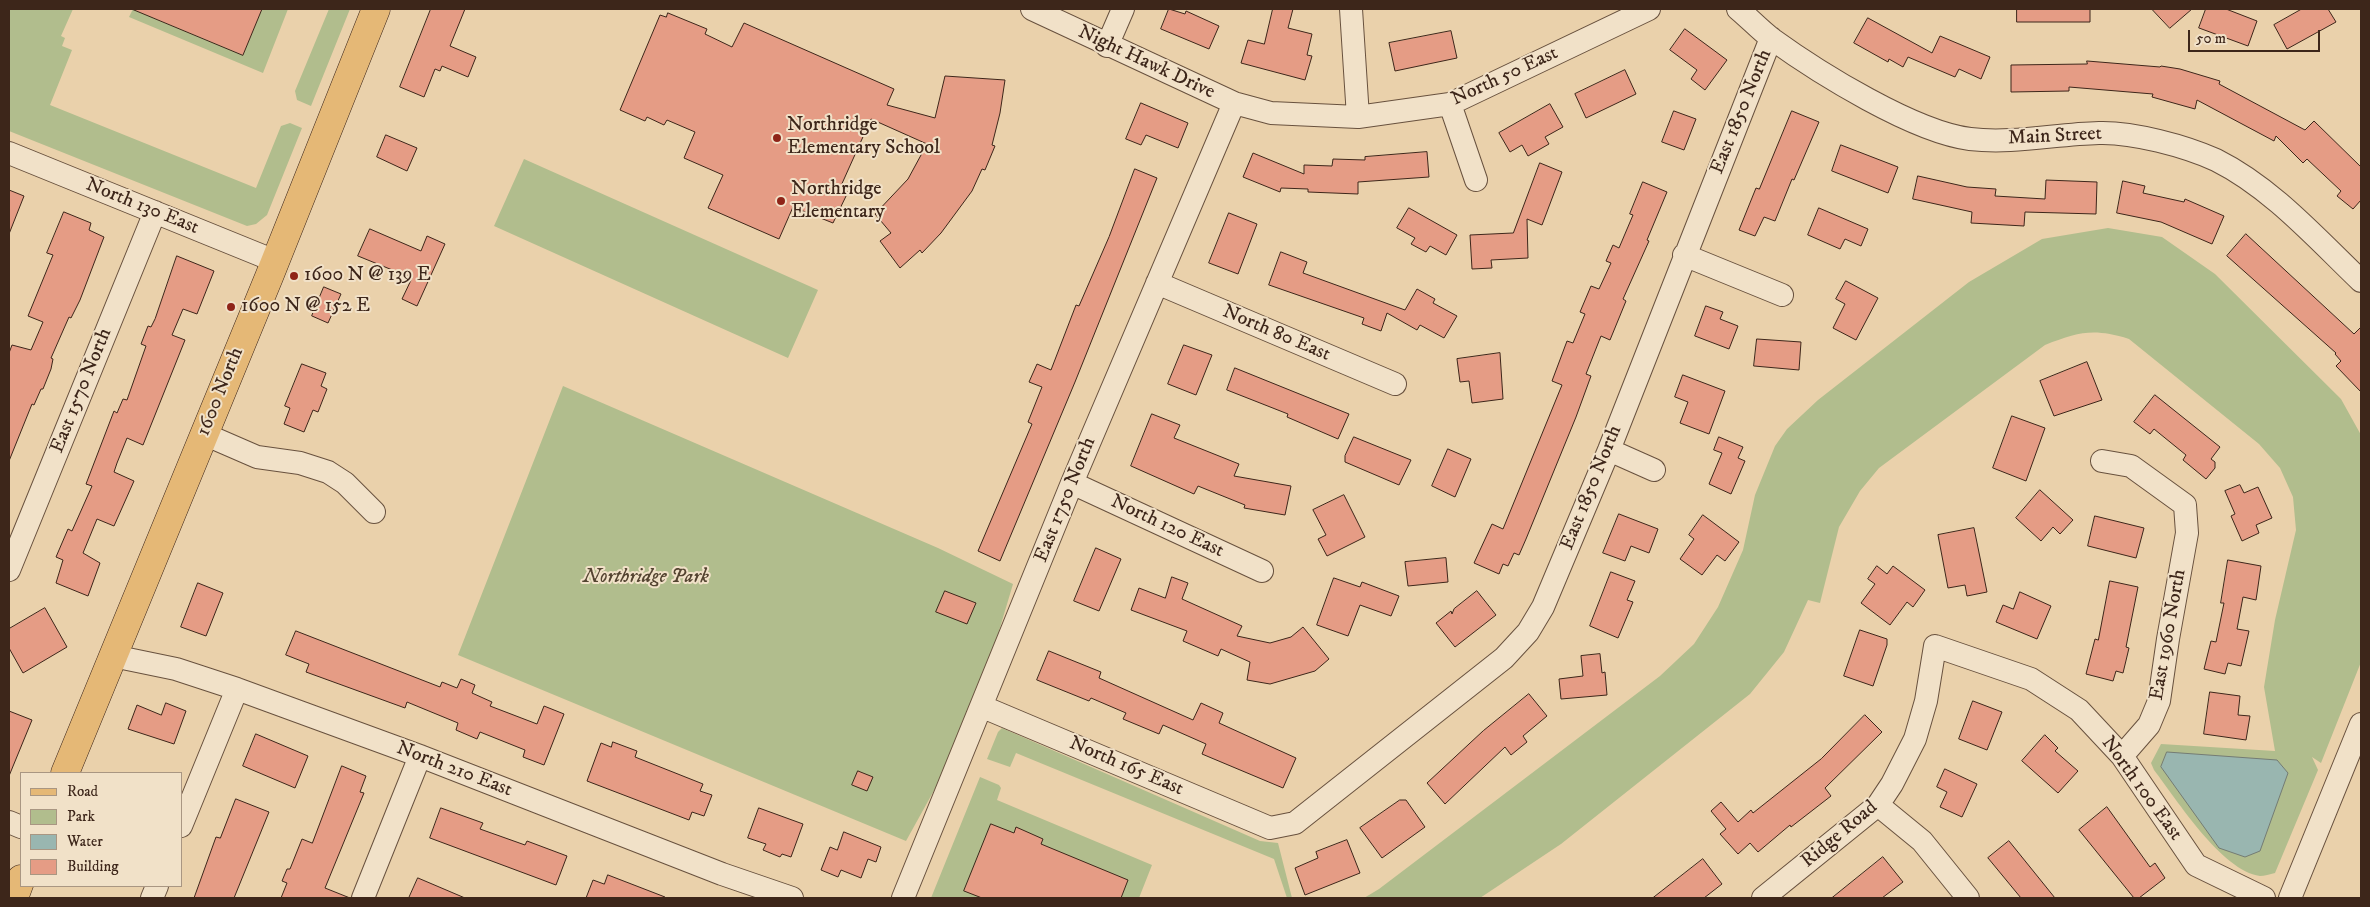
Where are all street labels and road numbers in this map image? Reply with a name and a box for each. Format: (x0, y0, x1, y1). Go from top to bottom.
street label: Night Hawk Drive (1074, 21, 1218, 105)
street label: North 50 East (1448, 42, 1562, 112)
street label: East 1850 North (1706, 46, 1778, 178)
street label: Main Street (2007, 123, 2103, 151)
street label: North 130 East (82, 173, 202, 241)
street label: North 80 East (1218, 300, 1334, 368)
street label: East 1570 North (46, 325, 118, 457)
street label: 1600 North (192, 344, 250, 440)
street label: East 1850 North (1556, 422, 1628, 554)
street label: East 1750 North (1030, 434, 1102, 566)
street label: North 120 East (1107, 490, 1227, 564)
street label: East 1960 North (2146, 568, 2192, 702)
street label: North 165 East (1065, 732, 1187, 802)
street label: North 100 East (2095, 732, 2187, 846)
street label: North 210 East (393, 737, 515, 803)
street label: Ridge Road (1797, 796, 1883, 874)

